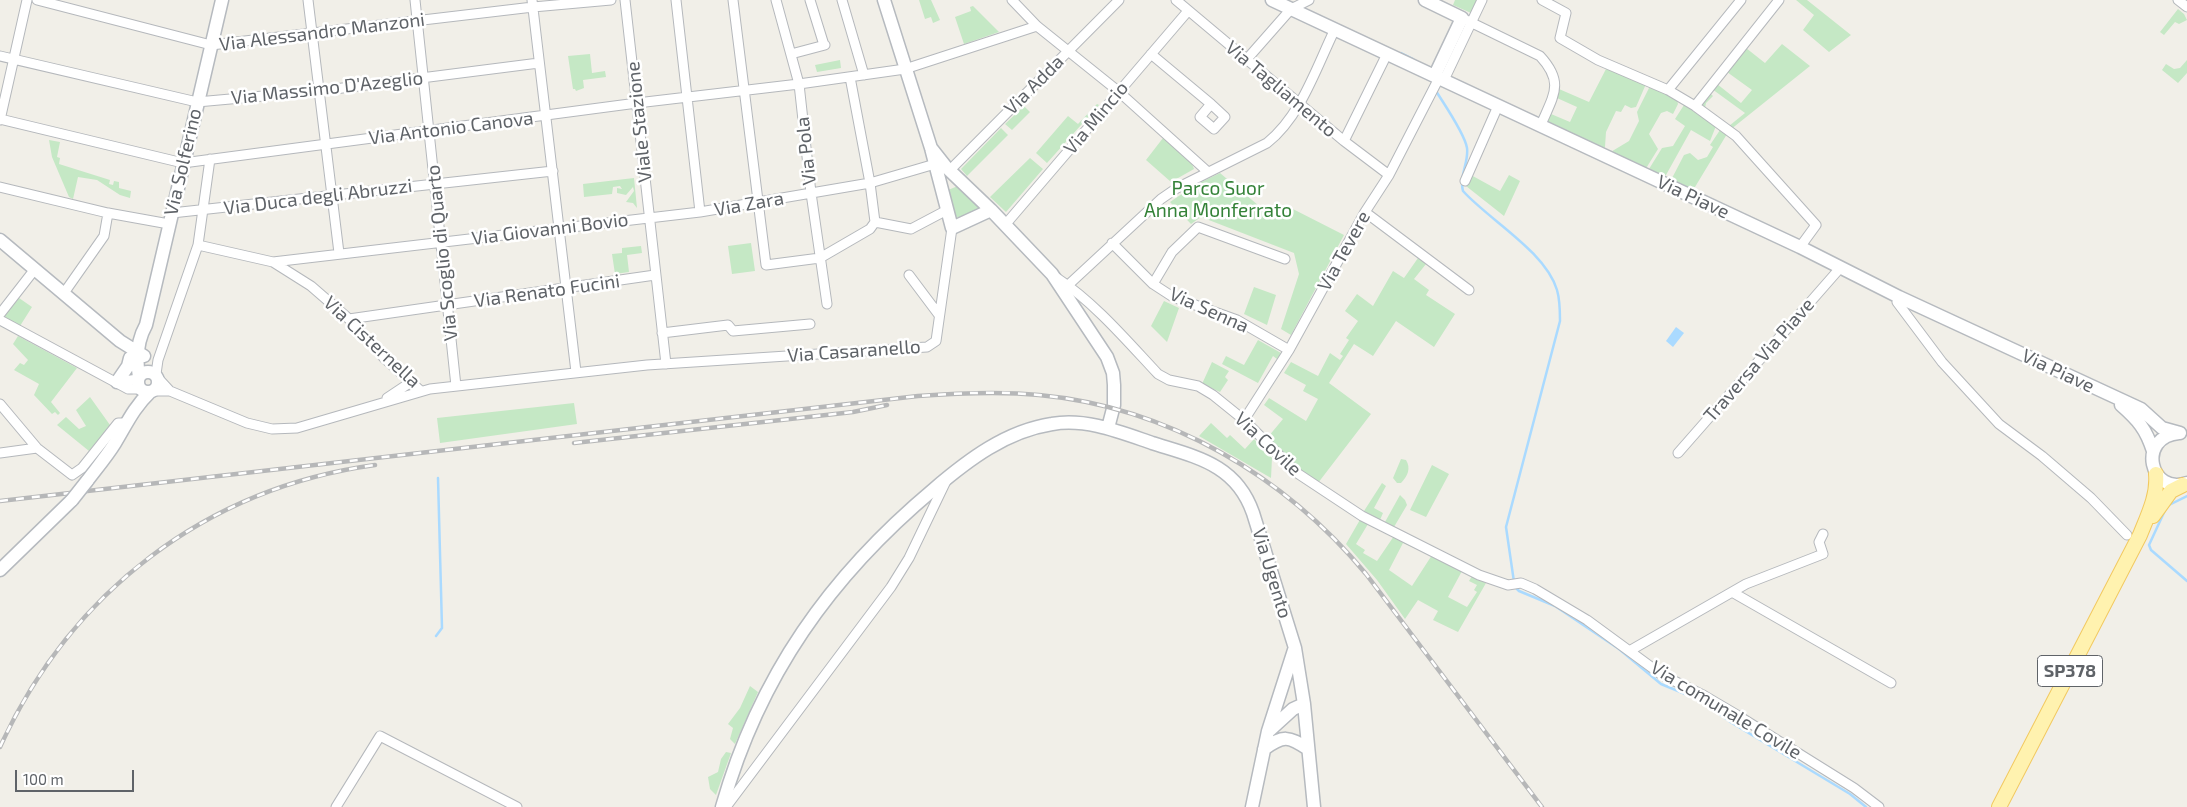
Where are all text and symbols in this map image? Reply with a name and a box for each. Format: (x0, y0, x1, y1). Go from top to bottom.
street label: Via Alessandro Manzoni (218, 8, 426, 56)
street label: Via Tagliamento (1221, 36, 1341, 142)
street label: Via Adda (999, 50, 1069, 120)
street label: Viale Stazione (621, 60, 657, 184)
street label: Via Massimo D'Azeglio (230, 67, 424, 109)
street label: Via Mincio (1059, 77, 1133, 159)
street label: Via Solferino (160, 106, 206, 218)
street label: Via Antonio Canova (367, 107, 535, 149)
street label: Via Pola (791, 116, 821, 186)
street label: Via Scoglio di Quarto (421, 164, 463, 342)
street label: Via Piave (1653, 170, 1733, 224)
street label: Via Duca degli Abruzzi (222, 174, 414, 220)
park label: Parco Suor Anna Monferrato (1144, 178, 1292, 222)
street label: Via Zara (712, 187, 786, 221)
street label: Via Tevere (1313, 207, 1375, 295)
street label: Via Giovanni Bovio (470, 208, 630, 250)
street label: Via Renato Fucini (473, 269, 621, 313)
street label: Via Senna (1166, 282, 1252, 338)
street label: Via Cisternella (319, 291, 425, 393)
street label: Traversa Via Piave (1699, 293, 1819, 427)
street label: Via Casaranello (787, 335, 921, 367)
street label: Via Piave (2018, 344, 2098, 398)
street label: Via Covile (1230, 407, 1306, 481)
street label: Via Ugento (1247, 525, 1297, 621)
street label: Via comunale Covile (1646, 656, 1806, 764)
road number: SP378 (2038, 656, 2102, 686)
scale bar (18, 760, 136, 792)
text: 100 m (23, 770, 64, 788)

